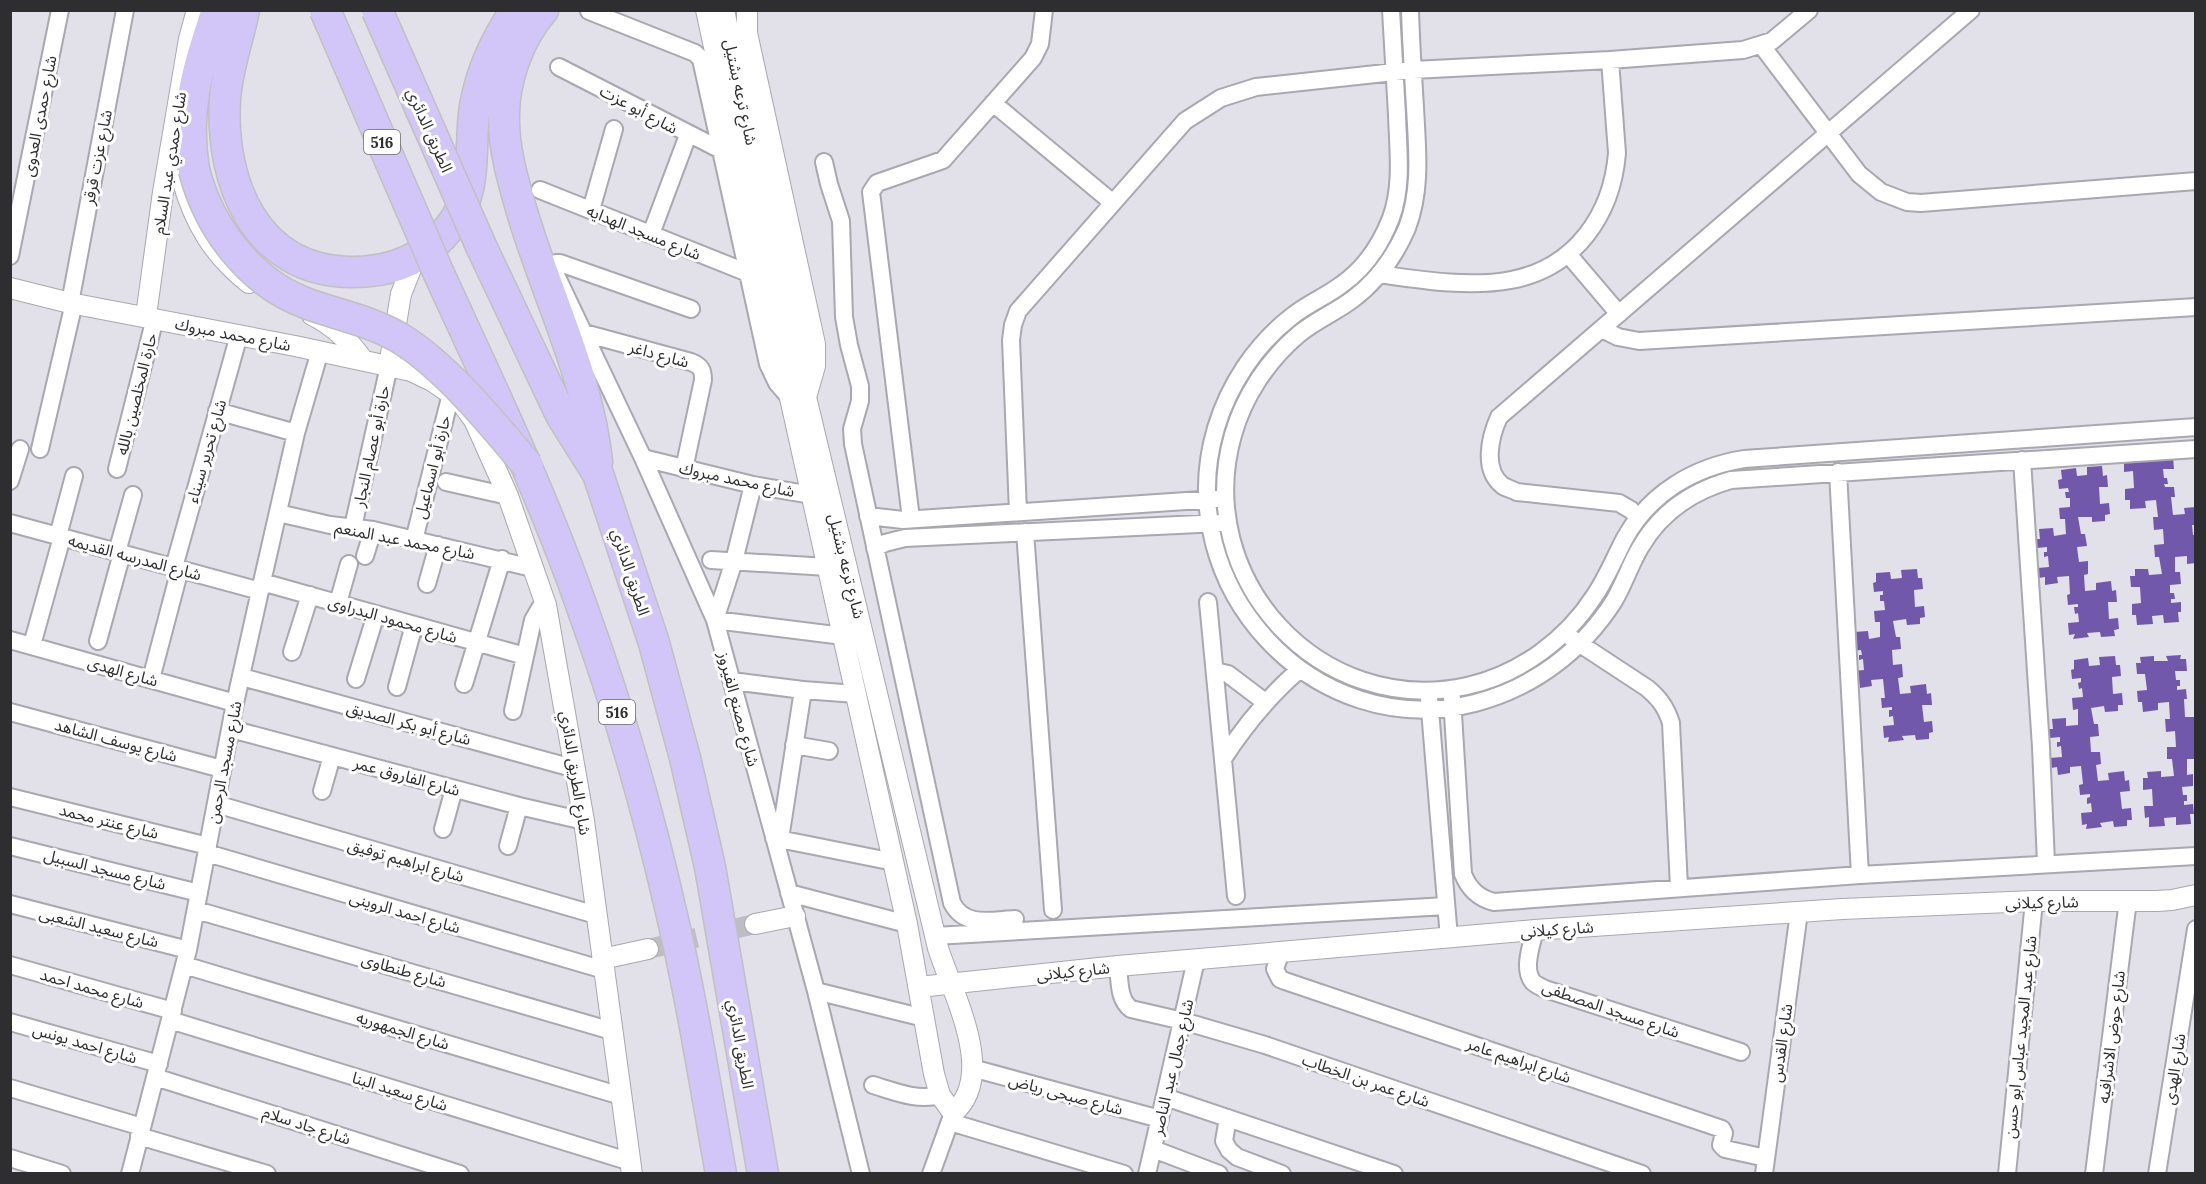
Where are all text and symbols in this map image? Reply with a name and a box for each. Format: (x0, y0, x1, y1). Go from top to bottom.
street label: شارع ترعه بشتيل (717, 37, 762, 147)
street label: شارع حمدى العدوى (17, 54, 64, 179)
street label: شارع أبو عزت (595, 80, 681, 141)
street label: الطريق الدائري (400, 85, 457, 176)
street label: شارع حمدي عبد السلام (148, 90, 193, 236)
street label: شارع عزت قرقر (78, 108, 119, 208)
road number: 516 (364, 130, 400, 154)
street label: شارع مسجد الهدايه (583, 200, 704, 267)
street label: شارع محمد مبروك (173, 313, 293, 358)
street label: حارة المخلصين بالله (111, 331, 161, 457)
street label: شارع داغر (625, 336, 691, 374)
street label: حارة أبو عصام النجار (348, 383, 397, 510)
street label: شارع تحرير سيناء (182, 397, 233, 506)
street label: حارة أبو اسماعيل (410, 413, 454, 521)
street label: شارع محمد مبروك (677, 457, 797, 504)
street label: شارع ترعه بشتيل (821, 511, 870, 621)
street label: شارع محمد عبد المنعم (333, 517, 477, 566)
street label: الطريق الدائري (605, 526, 654, 619)
street label: شارع المدرسه القديمه (65, 530, 204, 587)
street label: شارع محمود البدراوى (325, 591, 460, 650)
street label: شارع مصنع الفيروز (711, 648, 764, 770)
street label: شارع الهدى (85, 651, 160, 693)
street label: شارع أبو بكر الصديق (344, 697, 473, 752)
street label: شارع مسجد الرحمن (202, 699, 249, 826)
road number: 516 (599, 700, 635, 724)
street label: شارع الطريق الدائري (553, 709, 596, 837)
street label: شارع يوسف الشاهد (52, 714, 179, 769)
street label: شارع الفاروق عمر (350, 752, 462, 803)
street label: شارع عنتر محمد (56, 799, 161, 846)
street label: شارع ابراهيم توفيق (345, 834, 466, 889)
street label: شارع مسجد السبيل (41, 844, 168, 897)
street label: شارع احمد الروينى (347, 887, 463, 940)
street label: شارع كيلانى (2005, 891, 2079, 916)
street label: شارع سعيد الشعبى (37, 903, 161, 954)
street label: شارع كيلانى (1520, 916, 1595, 945)
street label: شارع عبد المجيد عباس ابو حسن (1999, 934, 2044, 1140)
street label: شارع طنطاوى (359, 948, 449, 994)
street label: شارع كيلانى (1035, 957, 1111, 988)
street label: شارع محمد احمد (37, 964, 146, 1015)
street label: شارع حوض الاشرافيه (2093, 969, 2132, 1105)
street label: شارع مسجد المصطفى (1539, 976, 1682, 1045)
street label: شارع جمال عبد الناصر (1146, 997, 1200, 1139)
street label: الطريق الدائري (721, 998, 759, 1091)
street label: شارع القدس (1766, 1002, 1799, 1084)
street label: شارع الجمهوريه (353, 1006, 452, 1057)
street label: شارع احمد يونس (30, 1019, 139, 1070)
street label: شارع ابراهيم عامر (1462, 1032, 1574, 1090)
street label: شارع الهدى (2158, 1032, 2192, 1107)
street label: شارع عمر بن الخطاب (1299, 1049, 1432, 1114)
street label: شارع سعيد البنا (349, 1067, 450, 1118)
street label: شارع صبحى رياض (1006, 1069, 1125, 1122)
street label: شارع جاد سلام (260, 1101, 353, 1151)

